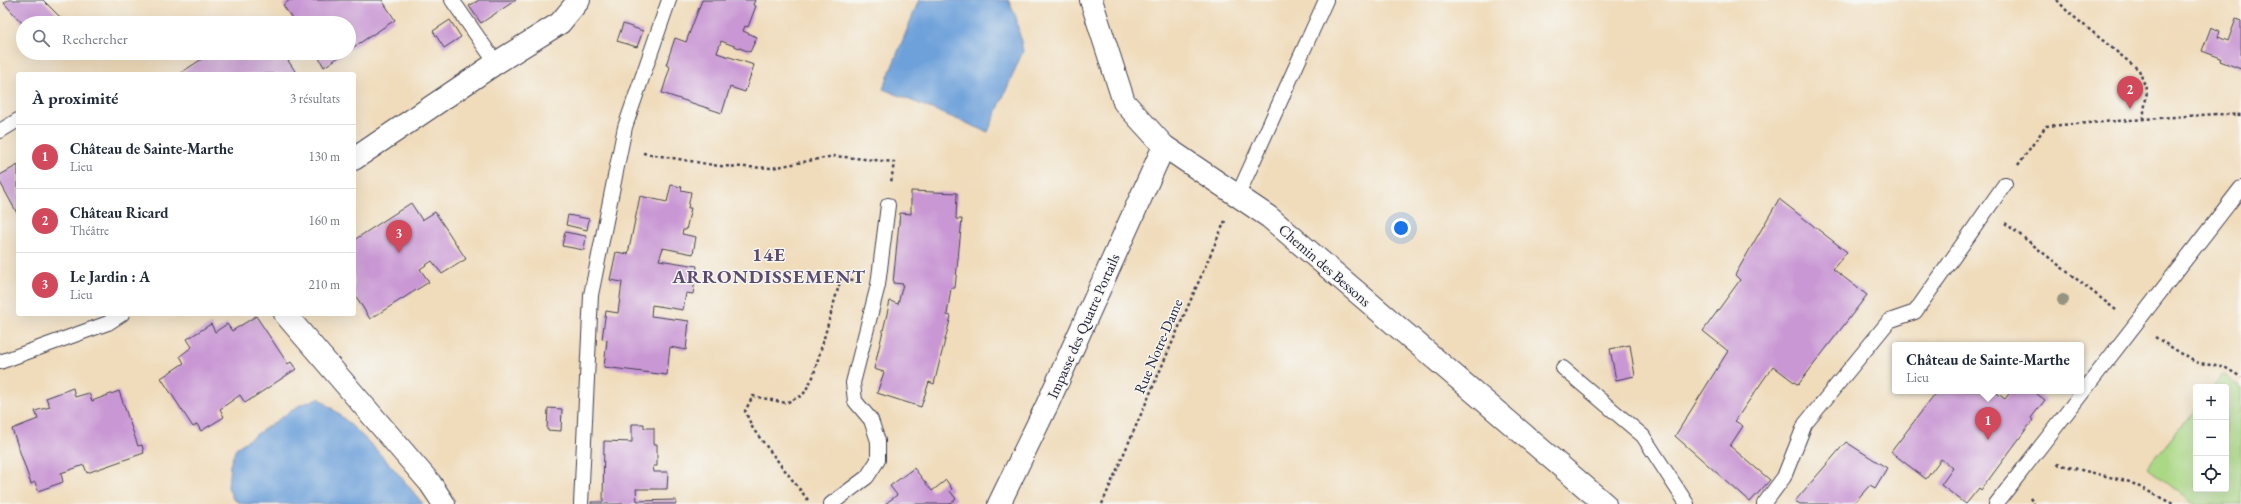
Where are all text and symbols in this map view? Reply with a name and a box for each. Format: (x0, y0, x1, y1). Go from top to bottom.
search box (16, 16, 356, 60)
icon: search (30, 27, 52, 49)
text: Rechercher (62, 29, 128, 48)
pin: 2 (2117, 76, 2143, 109)
text: À proximité (32, 87, 118, 109)
text: 3 résultats (290, 90, 340, 107)
text: Château de Sainte-Marthe (70, 139, 234, 158)
text: 1 (42, 148, 48, 165)
text: 130 m (309, 148, 340, 165)
text: Lieu (70, 158, 93, 175)
text: Château Ricard (70, 203, 169, 222)
text: 2 (42, 212, 48, 229)
text: 160 m (309, 212, 340, 229)
your location (1391, 218, 1411, 238)
pin: 3 (386, 220, 412, 253)
street label: Chemin des Bessons (1275, 220, 1375, 310)
text: Théâtre (70, 222, 109, 239)
district label: 14E ARRONDISSEMENT (671, 242, 866, 289)
street label: Impasse des Quatre Portails (1042, 250, 1124, 401)
text: Le Jardin : A (70, 267, 150, 286)
text: 3 (42, 276, 48, 293)
text: 210 m (309, 276, 340, 293)
text: Lieu (70, 286, 93, 303)
street label: Rue Notre-Dame (1129, 296, 1187, 396)
popup (1892, 342, 2084, 394)
text: Château de Sainte-Marthe (1906, 350, 2070, 369)
text: Lieu (1906, 369, 1929, 386)
map controls (2193, 384, 2229, 492)
button: + (2193, 384, 2229, 420)
pin: 1 (1975, 407, 2001, 440)
button: − (2193, 420, 2229, 456)
button: locate (2193, 456, 2229, 492)

